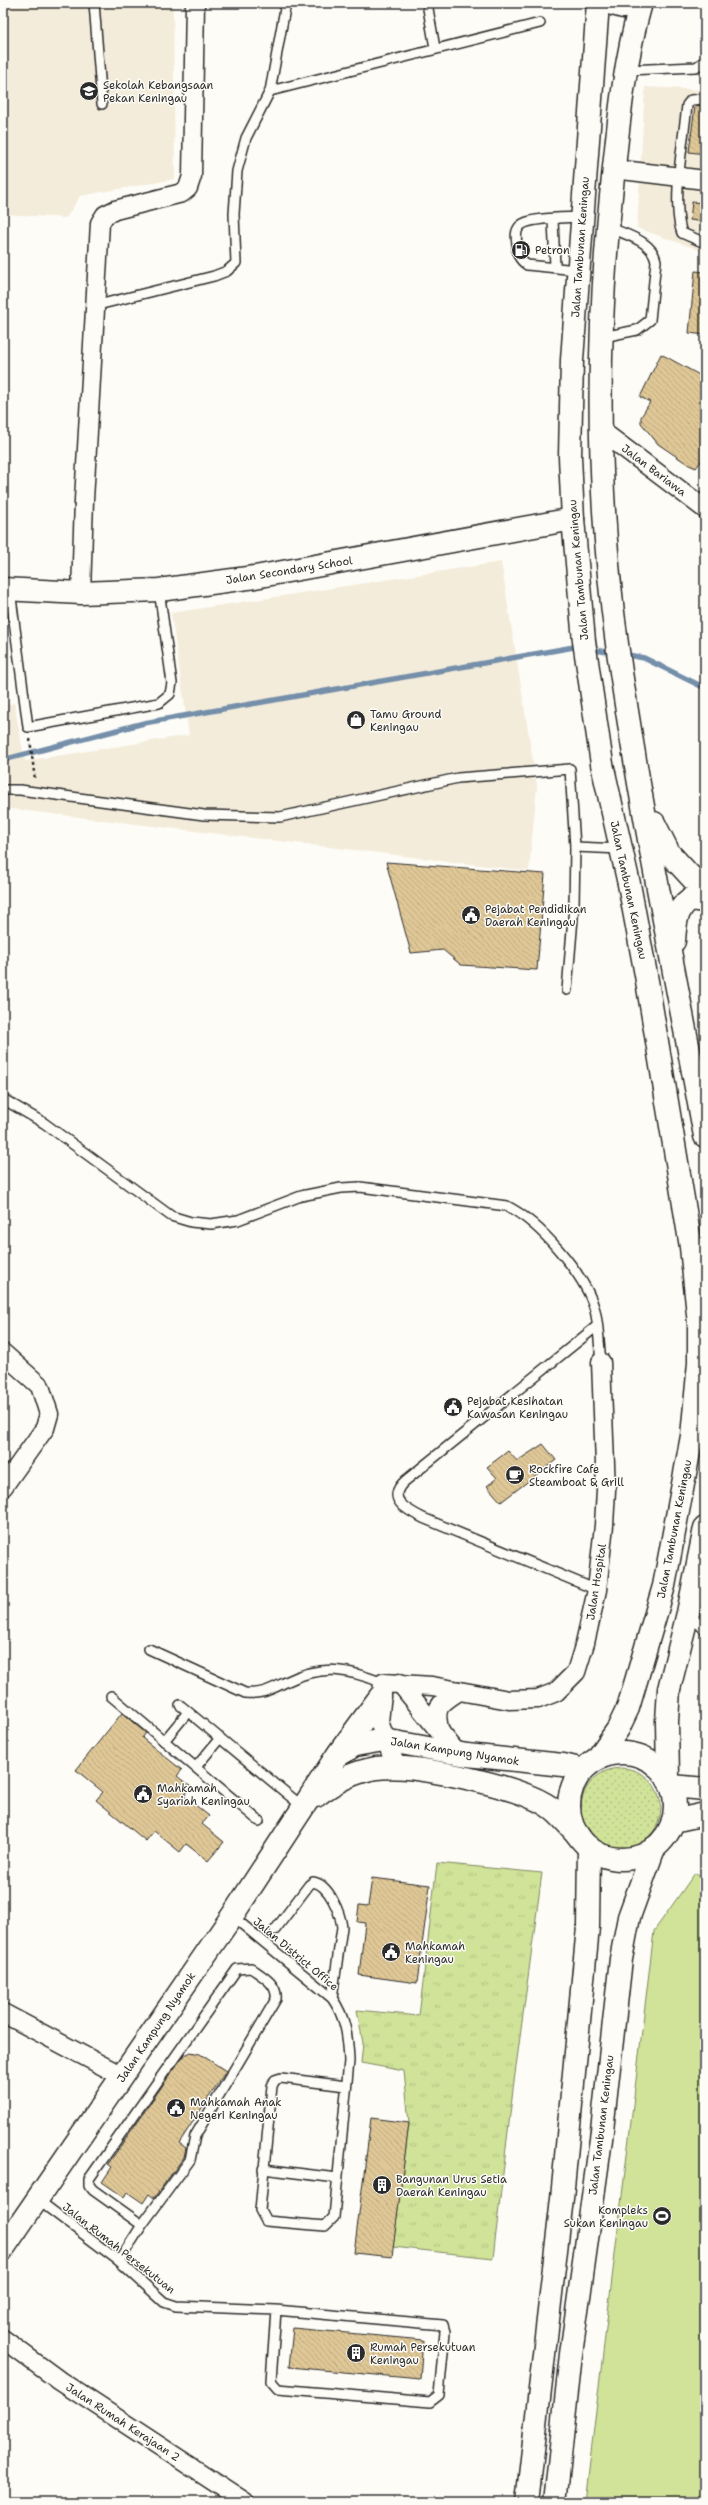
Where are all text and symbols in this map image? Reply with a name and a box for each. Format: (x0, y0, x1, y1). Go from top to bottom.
place label: Sekolah Kebangsaan Pekan Keningau (103, 78, 214, 106)
school or university icon: Sekolah Kebangsaan Pekan Keningau (78, 80, 100, 102)
street label: Jalan Tambunan Keningau (568, 176, 593, 318)
fuel station icon: Petron (510, 239, 532, 261)
place label: Petron (535, 243, 570, 258)
street label: Jalan Bariawa (618, 441, 689, 500)
street label: Jalan Tambunan Keningau (565, 499, 592, 641)
street label: Jalan Secondary School (225, 553, 354, 588)
place label: Tamu Ground Keningau (370, 707, 441, 735)
shop icon: Tamu Ground Keningau (345, 709, 367, 731)
street label: Jalan Tambunan Keningau (606, 819, 651, 961)
place label: Pejabat Pendidikan Daerah Keningau (485, 902, 587, 930)
public building icon: Pejabat Pendidikan Daerah Keningau (460, 904, 482, 926)
place label: Pejabat Kesihatan Kawasan Keningau (467, 1394, 568, 1422)
public building icon: Pejabat Kesihatan Kawasan Keningau (442, 1396, 464, 1418)
street label: Jalan Tambunan Keningau (654, 1458, 695, 1600)
place label: Rockfire Cafe Steamboat & Grill (529, 1462, 624, 1490)
cafe icon: Rockfire Cafe Steamboat & Grill (504, 1464, 526, 1486)
street label: Jalan Hospital (583, 1542, 610, 1621)
street label: Jalan Kampung Nyamok (389, 1734, 520, 1769)
place label: Mahkamah Syariah Keningau (157, 1781, 250, 1809)
public building icon: Mahkamah Syariah Keningau (132, 1783, 154, 1805)
street label: Jalan District Office (250, 1914, 341, 1994)
place label: Mahkamah Keningau (405, 1939, 465, 1967)
public building icon: Mahkamah Keningau (380, 1941, 402, 1963)
street label: Jalan Kampung Nyamok (114, 1969, 199, 2086)
street label: Jalan Tambunan Keningau (585, 2054, 618, 2196)
place label: Mahkamah Anak Negeri Keningau (190, 2095, 282, 2123)
public building icon: Mahkamah Anak Negeri Keningau (165, 2097, 187, 2119)
place label: Bangunan Urus Setia Daerah Keningau (396, 2172, 507, 2200)
building icon: Bangunan Urus Setia Daerah Keningau (371, 2174, 393, 2196)
street label: Jalan Rumah Persekutuan (59, 2200, 178, 2297)
place label: Kompleks Sukan Keningau (564, 2203, 648, 2231)
sports icon: Kompleks Sukan Keningau (651, 2205, 673, 2227)
place label: Rumah Persekutuan Keningau (370, 2340, 476, 2368)
building icon: Rumah Persekutuan Keningau (345, 2342, 367, 2364)
street label: Jalan Rumah Kerajaan 2 (63, 2380, 183, 2465)

